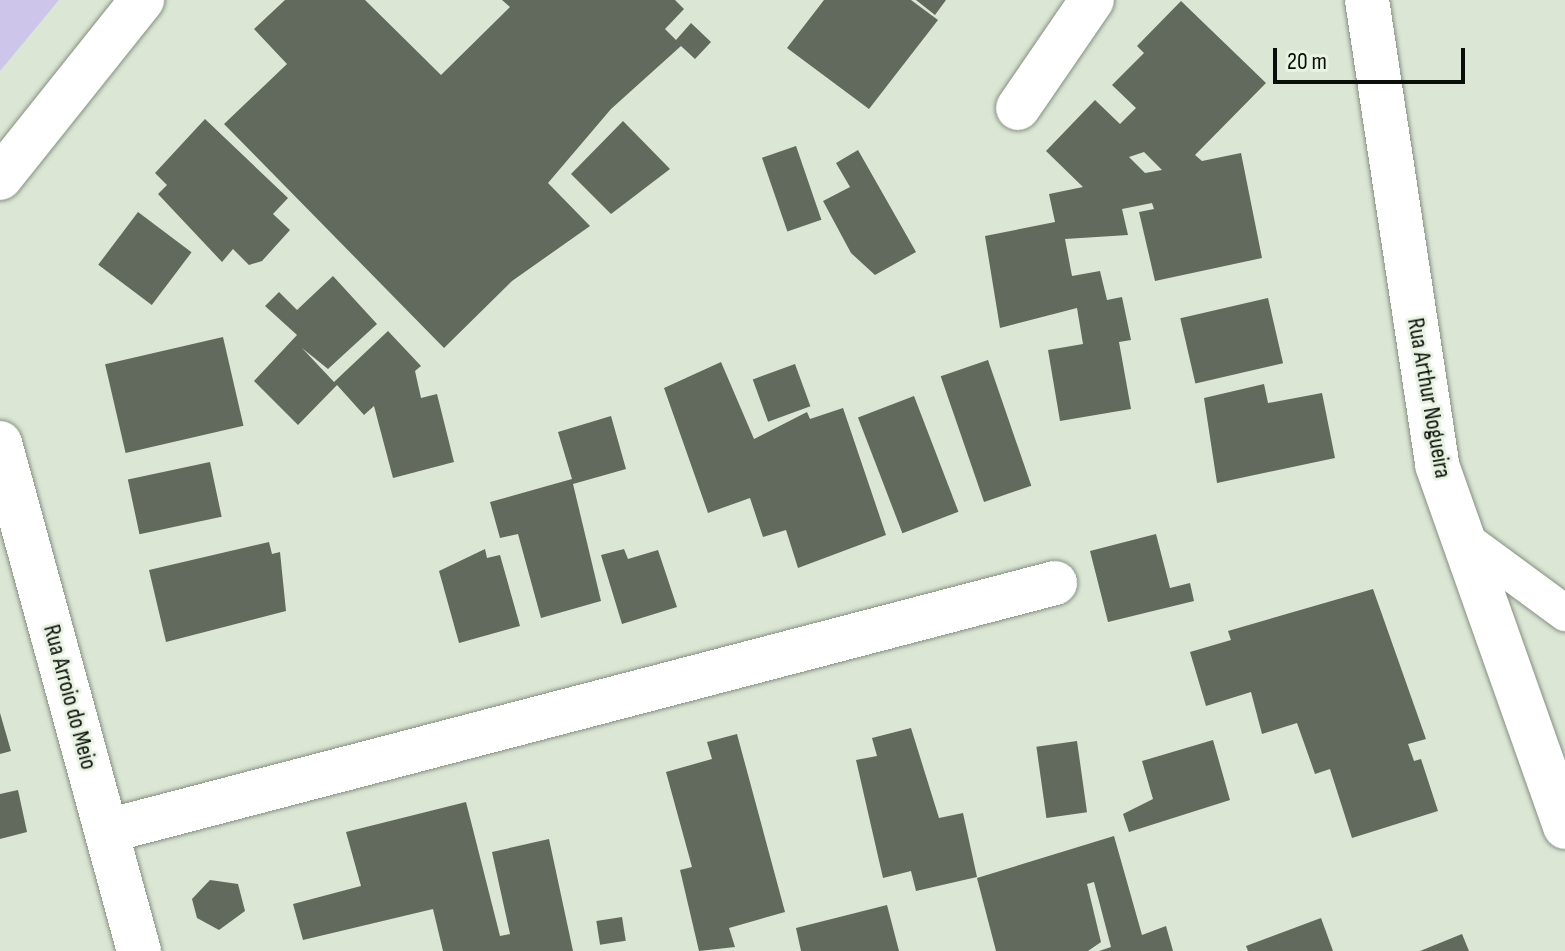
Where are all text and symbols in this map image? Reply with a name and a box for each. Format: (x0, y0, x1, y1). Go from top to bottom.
scale bar (1277, 32, 1469, 82)
text: 20 m (1287, 47, 1327, 76)
street label: Rua Arthur Nogueira (1401, 316, 1457, 480)
street label: Rua Arroio do Meio (37, 622, 103, 772)

